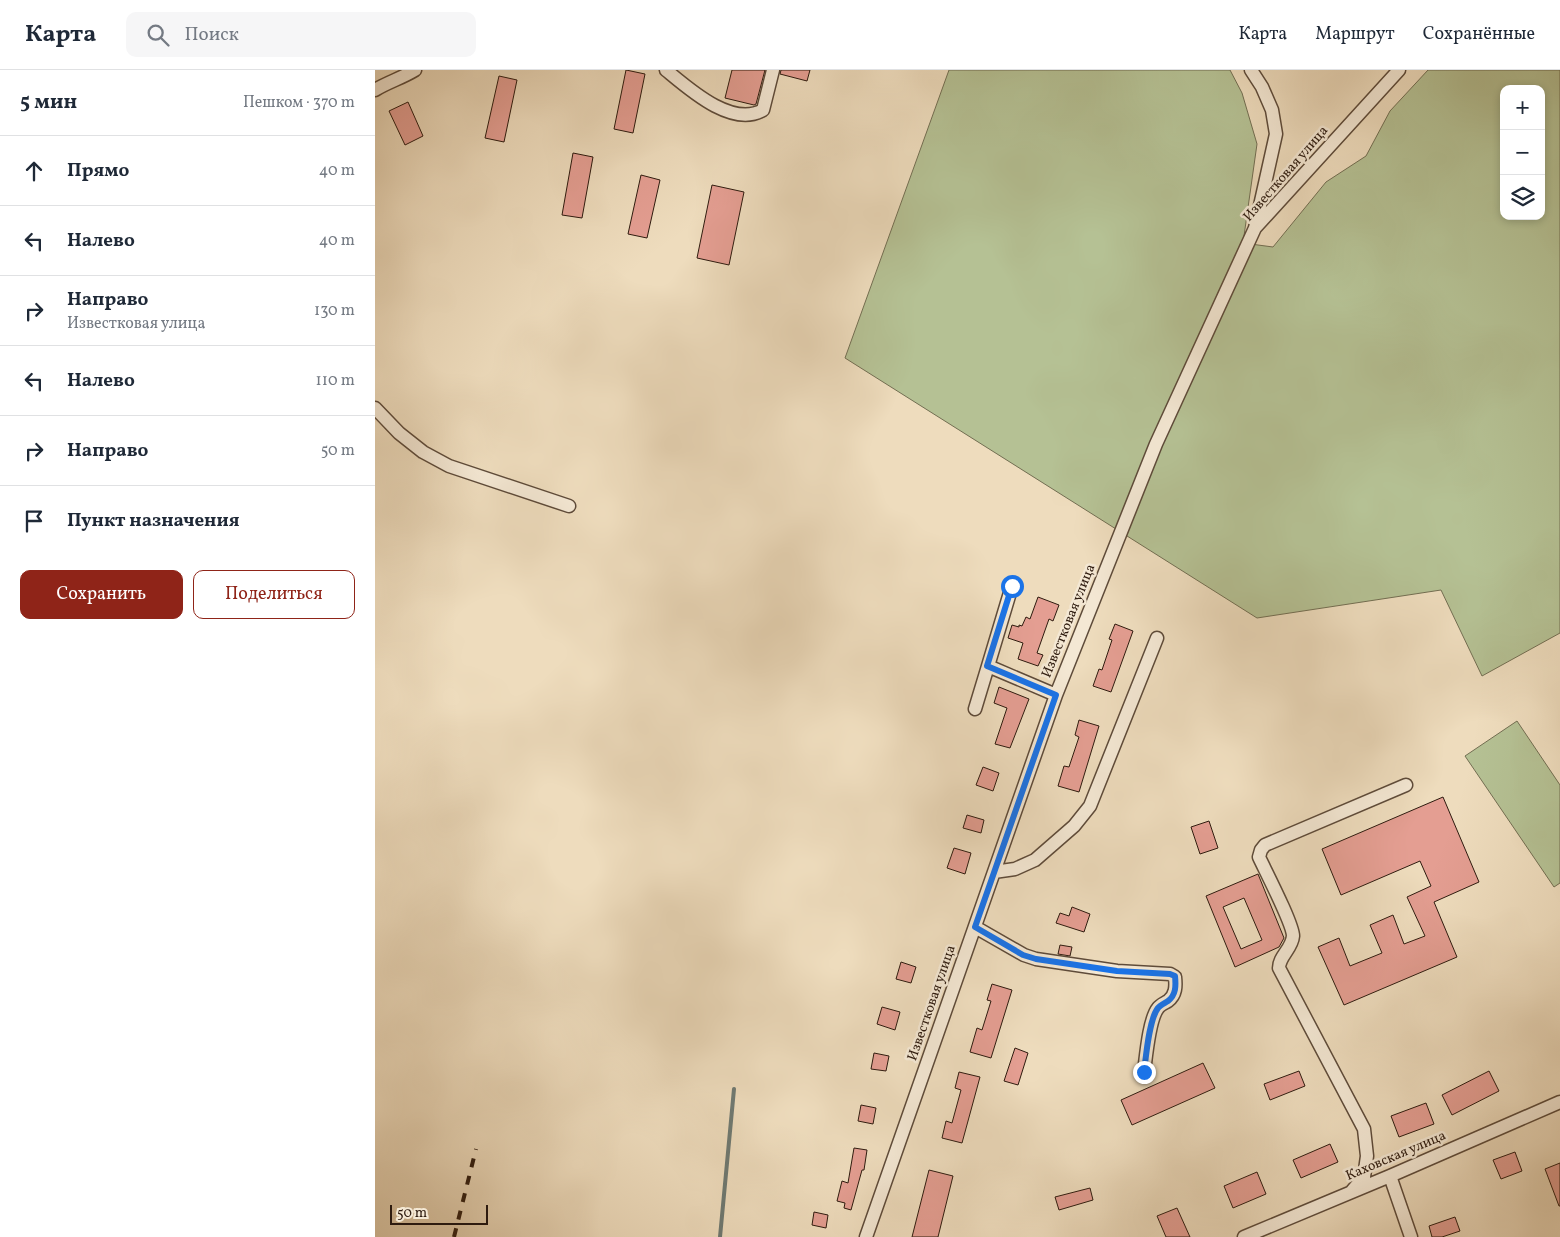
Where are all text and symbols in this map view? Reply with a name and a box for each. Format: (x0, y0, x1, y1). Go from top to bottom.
search box (126, 12, 476, 57)
text: Карта (25, 18, 96, 52)
icon: search (144, 21, 172, 49)
text: Поиск (184, 22, 239, 48)
text: Карта (1238, 22, 1287, 47)
text: Маршрут (1315, 22, 1395, 47)
text: Сохранённые (1423, 22, 1535, 47)
map controls (1500, 85, 1545, 220)
button: + (1500, 85, 1545, 130)
text: 5 мин (20, 88, 77, 117)
text: Пешком · 370 m (243, 92, 355, 114)
street label: Известковая улица (1239, 122, 1333, 226)
button: − (1500, 130, 1545, 175)
icon: ahead (20, 157, 48, 185)
text: Прямо (67, 158, 129, 184)
text: 40 m (319, 160, 355, 182)
button: layers (1500, 175, 1545, 220)
icon: left (20, 227, 48, 255)
text: Налево (67, 228, 135, 254)
text: 40 m (319, 230, 355, 252)
text: Направо (67, 287, 149, 313)
icon: right (20, 297, 48, 325)
text: 130 m (314, 300, 355, 322)
text: Известковая улица (67, 313, 205, 335)
icon: left (20, 367, 48, 395)
text: Налево (67, 368, 135, 394)
text: 110 m (316, 370, 355, 392)
icon: right (20, 437, 48, 465)
text: Направо (67, 438, 149, 464)
text: 50 m (321, 440, 355, 462)
icon: arrive (20, 507, 48, 535)
text: Пункт назначения (67, 508, 240, 534)
street label: Известковая улица (1038, 561, 1100, 681)
button: Сохранить (20, 570, 183, 619)
button: Поделиться (193, 570, 355, 619)
route start (1001, 575, 1024, 598)
street label: Известковая улица (903, 943, 961, 1063)
route end (1133, 1061, 1156, 1084)
street label: Каховская улица (1343, 1126, 1449, 1186)
scale bar (390, 1202, 487, 1225)
text: 50 m (397, 1204, 427, 1223)

